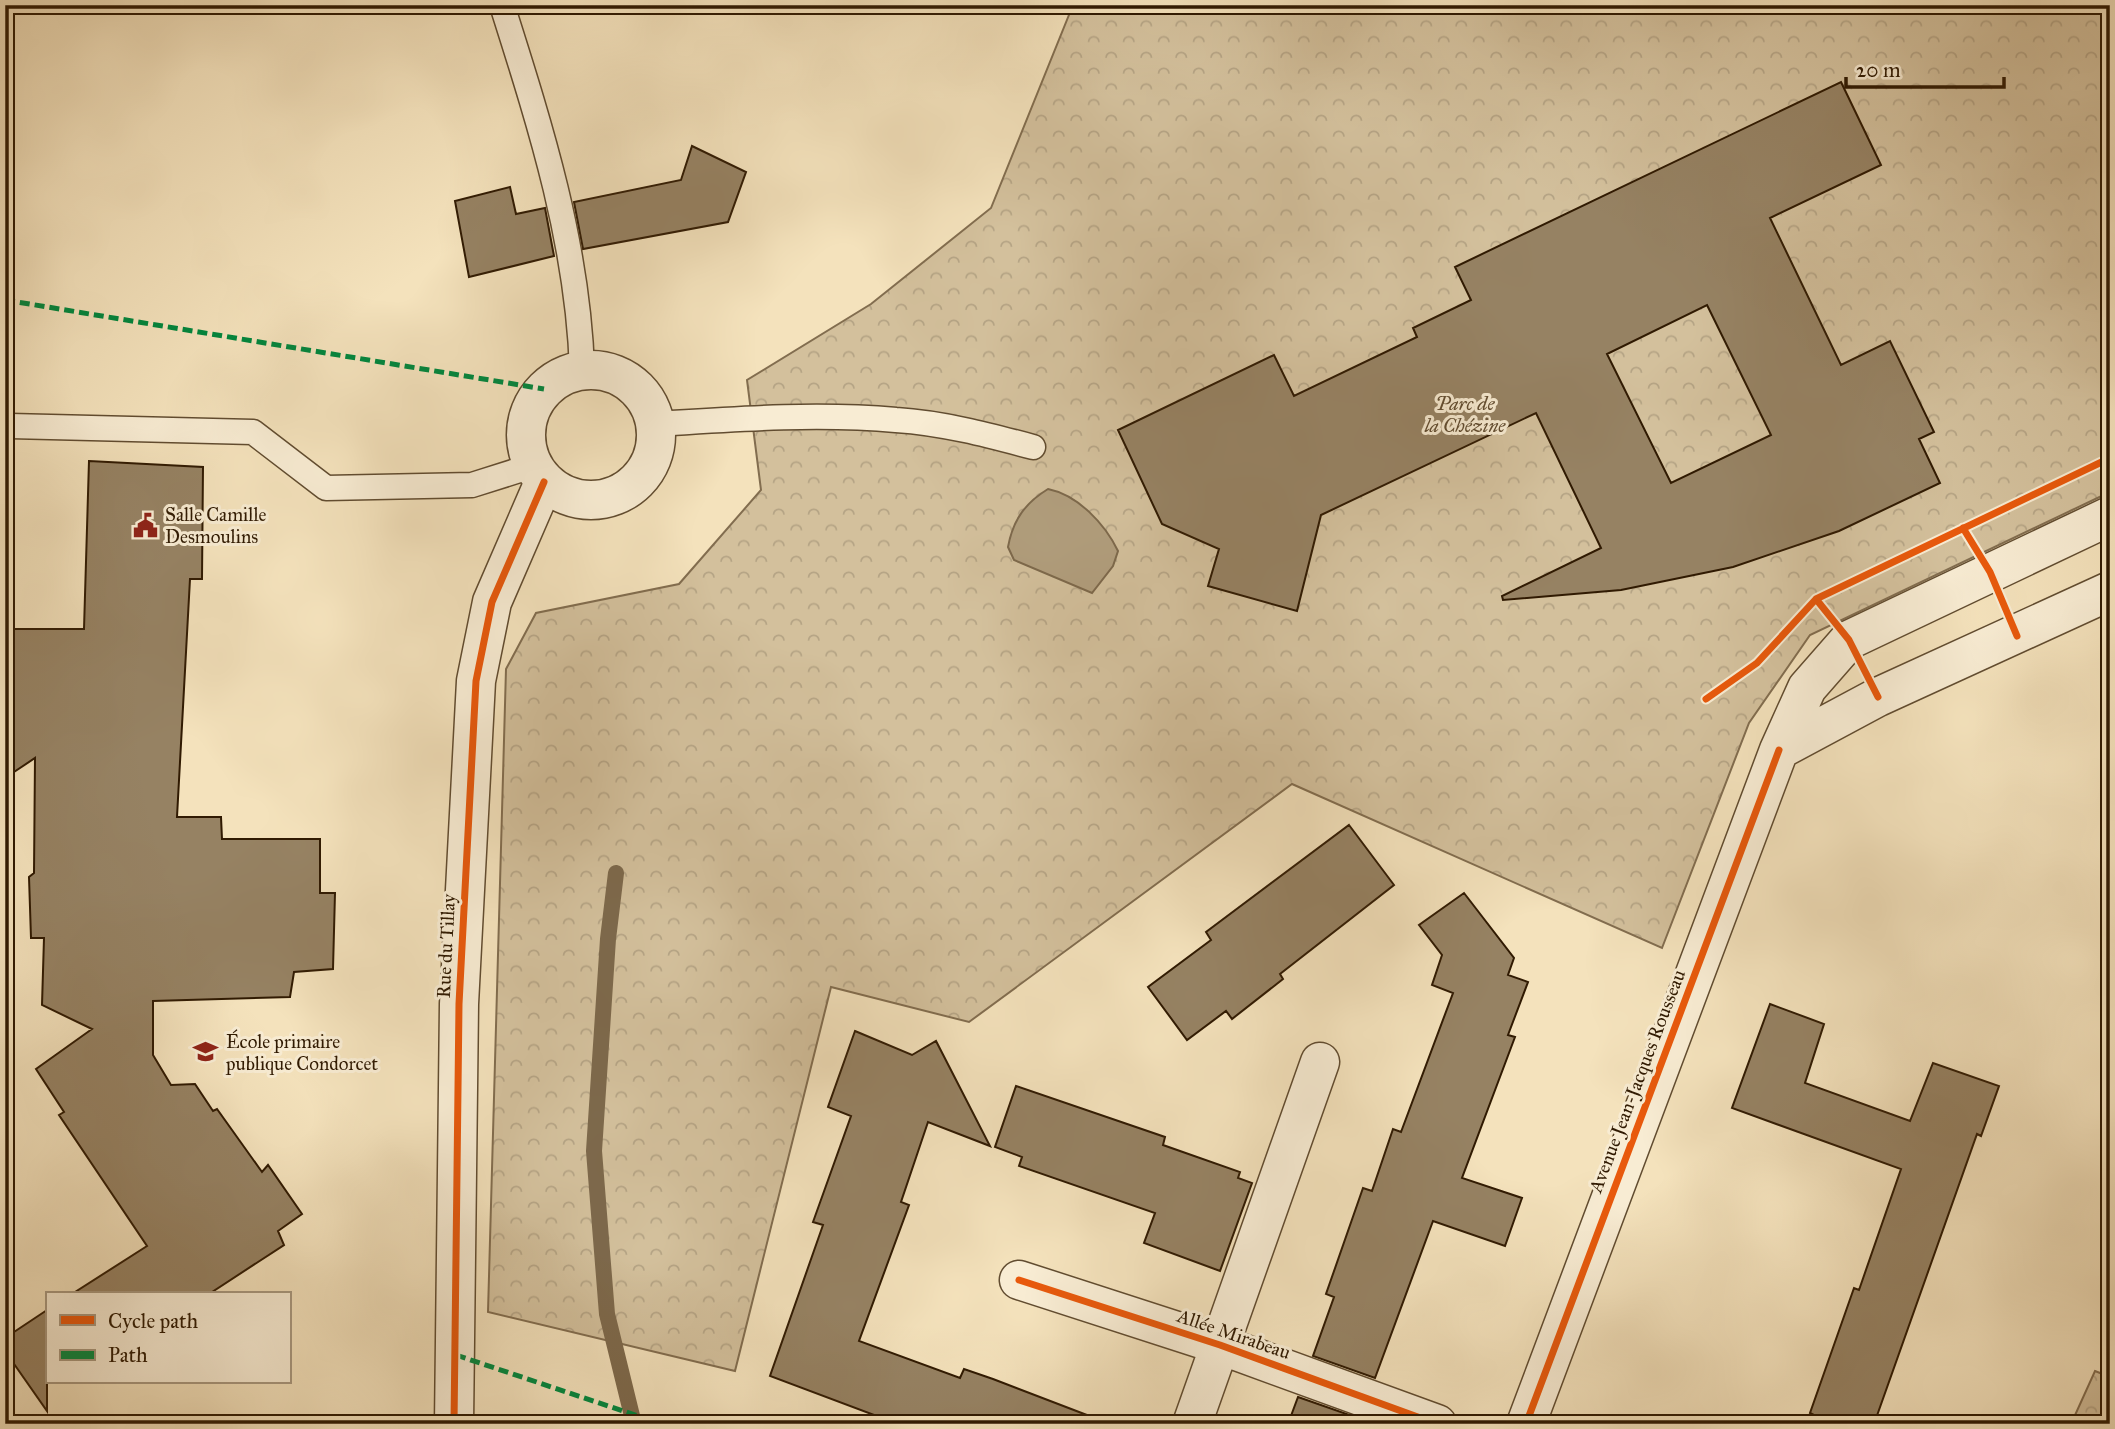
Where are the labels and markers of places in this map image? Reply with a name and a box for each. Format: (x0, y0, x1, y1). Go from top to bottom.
place label: Salle Camille Desmoulins (165, 503, 267, 548)
public building icon: Salle Camille Desmoulins (131, 511, 159, 539)
place label: École primaire publique Condorcet (225, 1029, 378, 1076)
school or university icon: École primaire publique Condorcet (192, 1038, 220, 1066)

